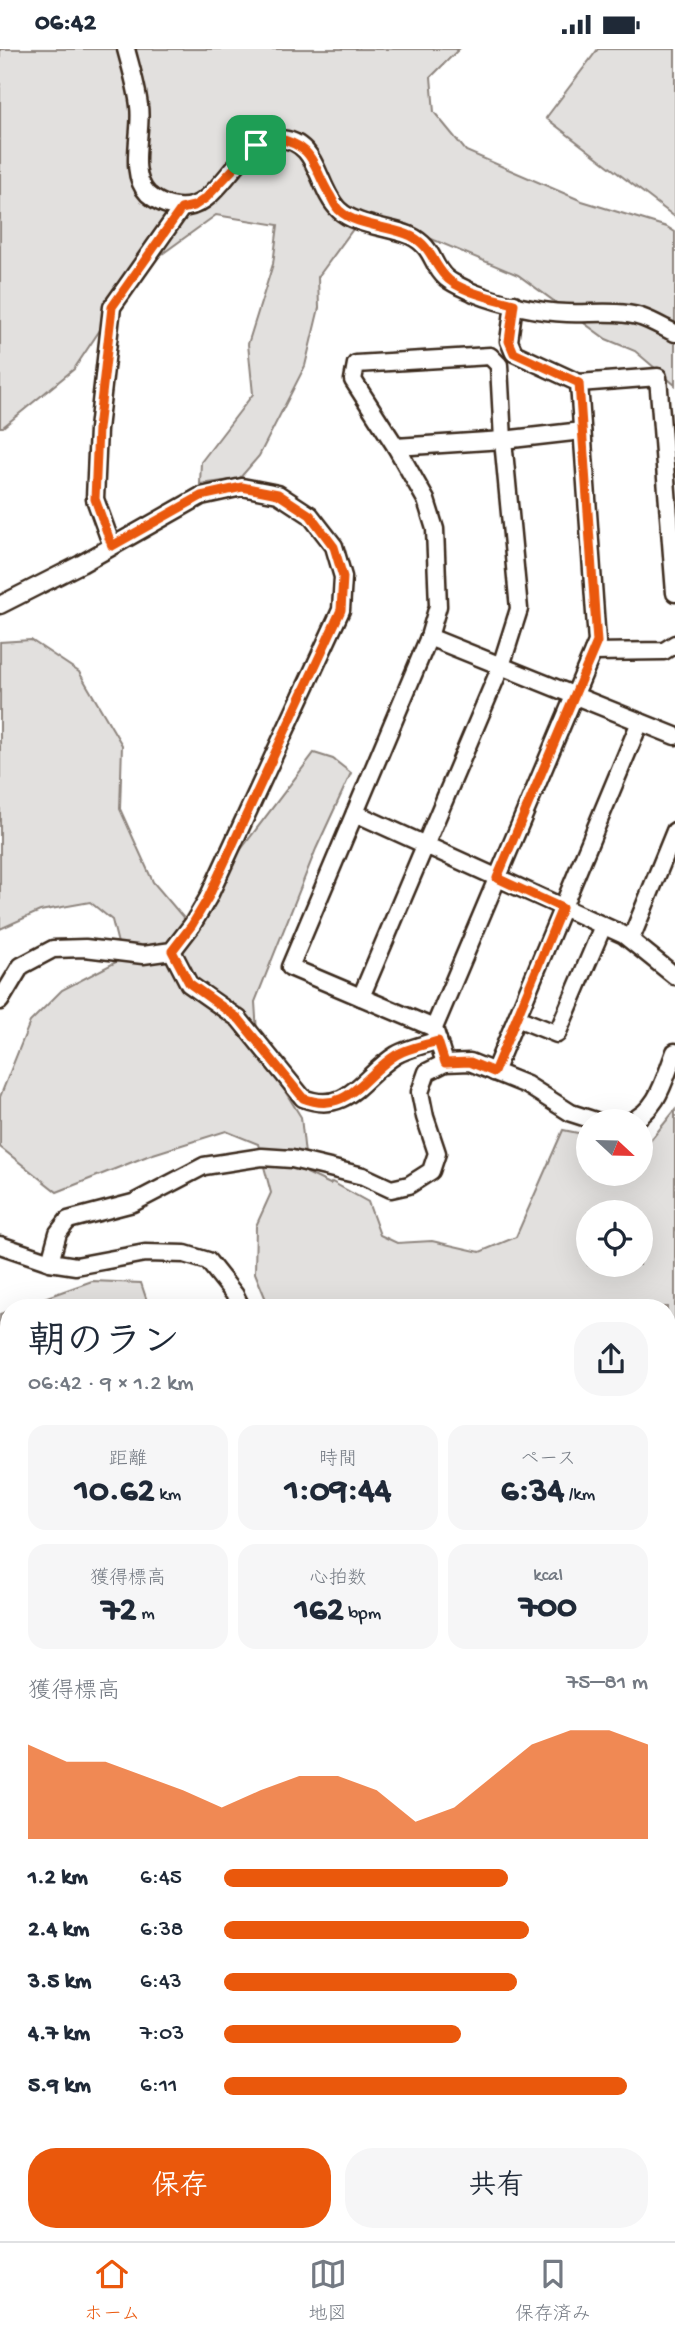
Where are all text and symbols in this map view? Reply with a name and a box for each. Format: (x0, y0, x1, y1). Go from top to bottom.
text: 06:42 (35, 9, 96, 40)
pin (226, 115, 286, 175)
icon: arrive (237, 126, 275, 164)
north arrow (576, 1109, 653, 1187)
map controls (576, 1109, 653, 1277)
button: locate (576, 1200, 653, 1277)
button: share (574, 1322, 648, 1396)
text: 朝のラン (28, 1323, 180, 1367)
text: 06:42 · 9 × 1.2 km (28, 1371, 194, 1398)
text: 距離 (109, 1449, 147, 1472)
text: 時間 (319, 1449, 357, 1472)
text: ペース (520, 1449, 576, 1472)
text: 10.62 (75, 1472, 155, 1513)
text: 1:09:44 (285, 1472, 391, 1513)
text: 6:34 (501, 1472, 564, 1513)
text: km (155, 1484, 181, 1507)
text: /km (564, 1484, 595, 1507)
text: kcal (533, 1565, 563, 1588)
text: 獲得標高 (90, 1568, 166, 1591)
text: 心拍数 (309, 1568, 367, 1591)
text: 700 (519, 1588, 577, 1629)
text: 72 (101, 1591, 137, 1632)
text: 162 (295, 1591, 344, 1632)
text: m (137, 1603, 155, 1626)
text: bpm (344, 1603, 381, 1626)
text: 75–81 m (566, 1670, 648, 1697)
text: 獲得標高 (28, 1679, 120, 1706)
text: 1.2 km (28, 1865, 88, 1892)
text: 6:45 (140, 1865, 182, 1892)
text: 2.4 km (28, 1917, 89, 1944)
text: 6:38 (140, 1917, 183, 1944)
text: 3.5 km (28, 1969, 91, 1996)
text: 6:43 (140, 1969, 182, 1996)
text: 4.7 km (28, 2021, 90, 2048)
text: 7:03 (140, 2021, 184, 2048)
text: 5.9 km (28, 2073, 91, 2100)
text: 6:11 (140, 2073, 177, 2100)
button: 保存 (28, 2148, 331, 2228)
button: 共有 (345, 2148, 648, 2228)
tab: ホーム (84, 2255, 140, 2327)
tab: 地図 (309, 2255, 347, 2327)
tab: 保存済み (515, 2255, 591, 2327)

